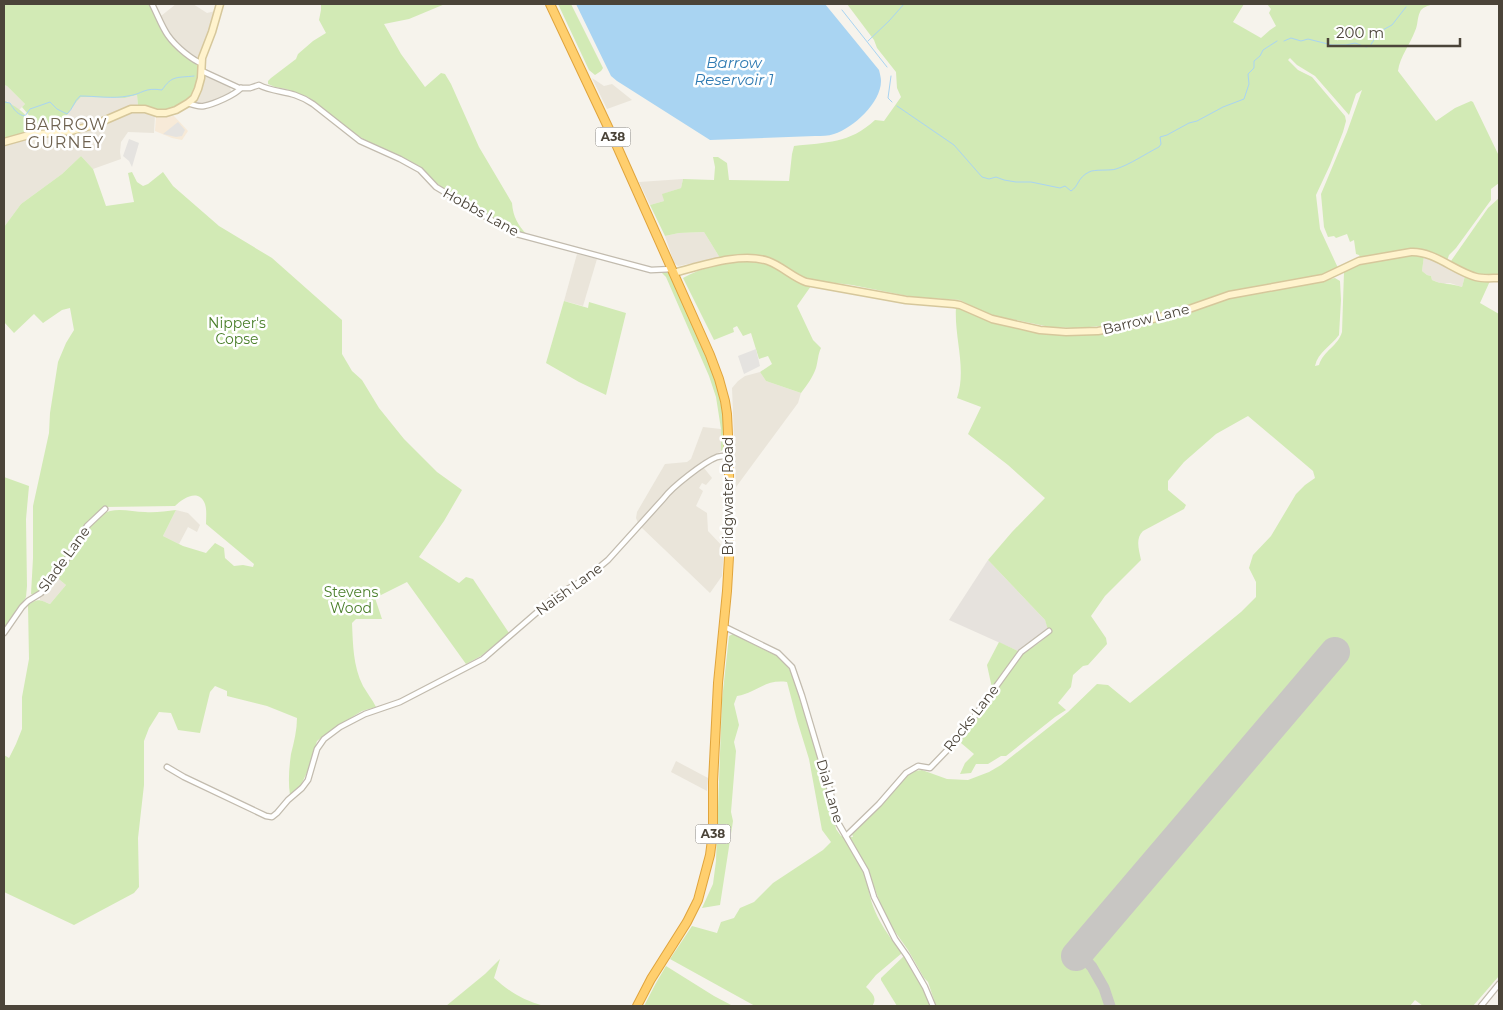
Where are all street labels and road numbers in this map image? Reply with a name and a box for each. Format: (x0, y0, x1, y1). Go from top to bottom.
road number: A38 (596, 128, 630, 146)
street label: Hobbs Lane (440, 184, 522, 240)
street label: Barrow Lane (1101, 300, 1191, 338)
street label: Bridgwater Road (719, 437, 737, 555)
street label: Slade Lane (34, 523, 94, 595)
street label: Naish Lane (532, 559, 606, 619)
street label: Rocks Lane (939, 681, 1003, 755)
street label: Dial Lane (812, 757, 848, 825)
road number: A38 (696, 824, 730, 844)

